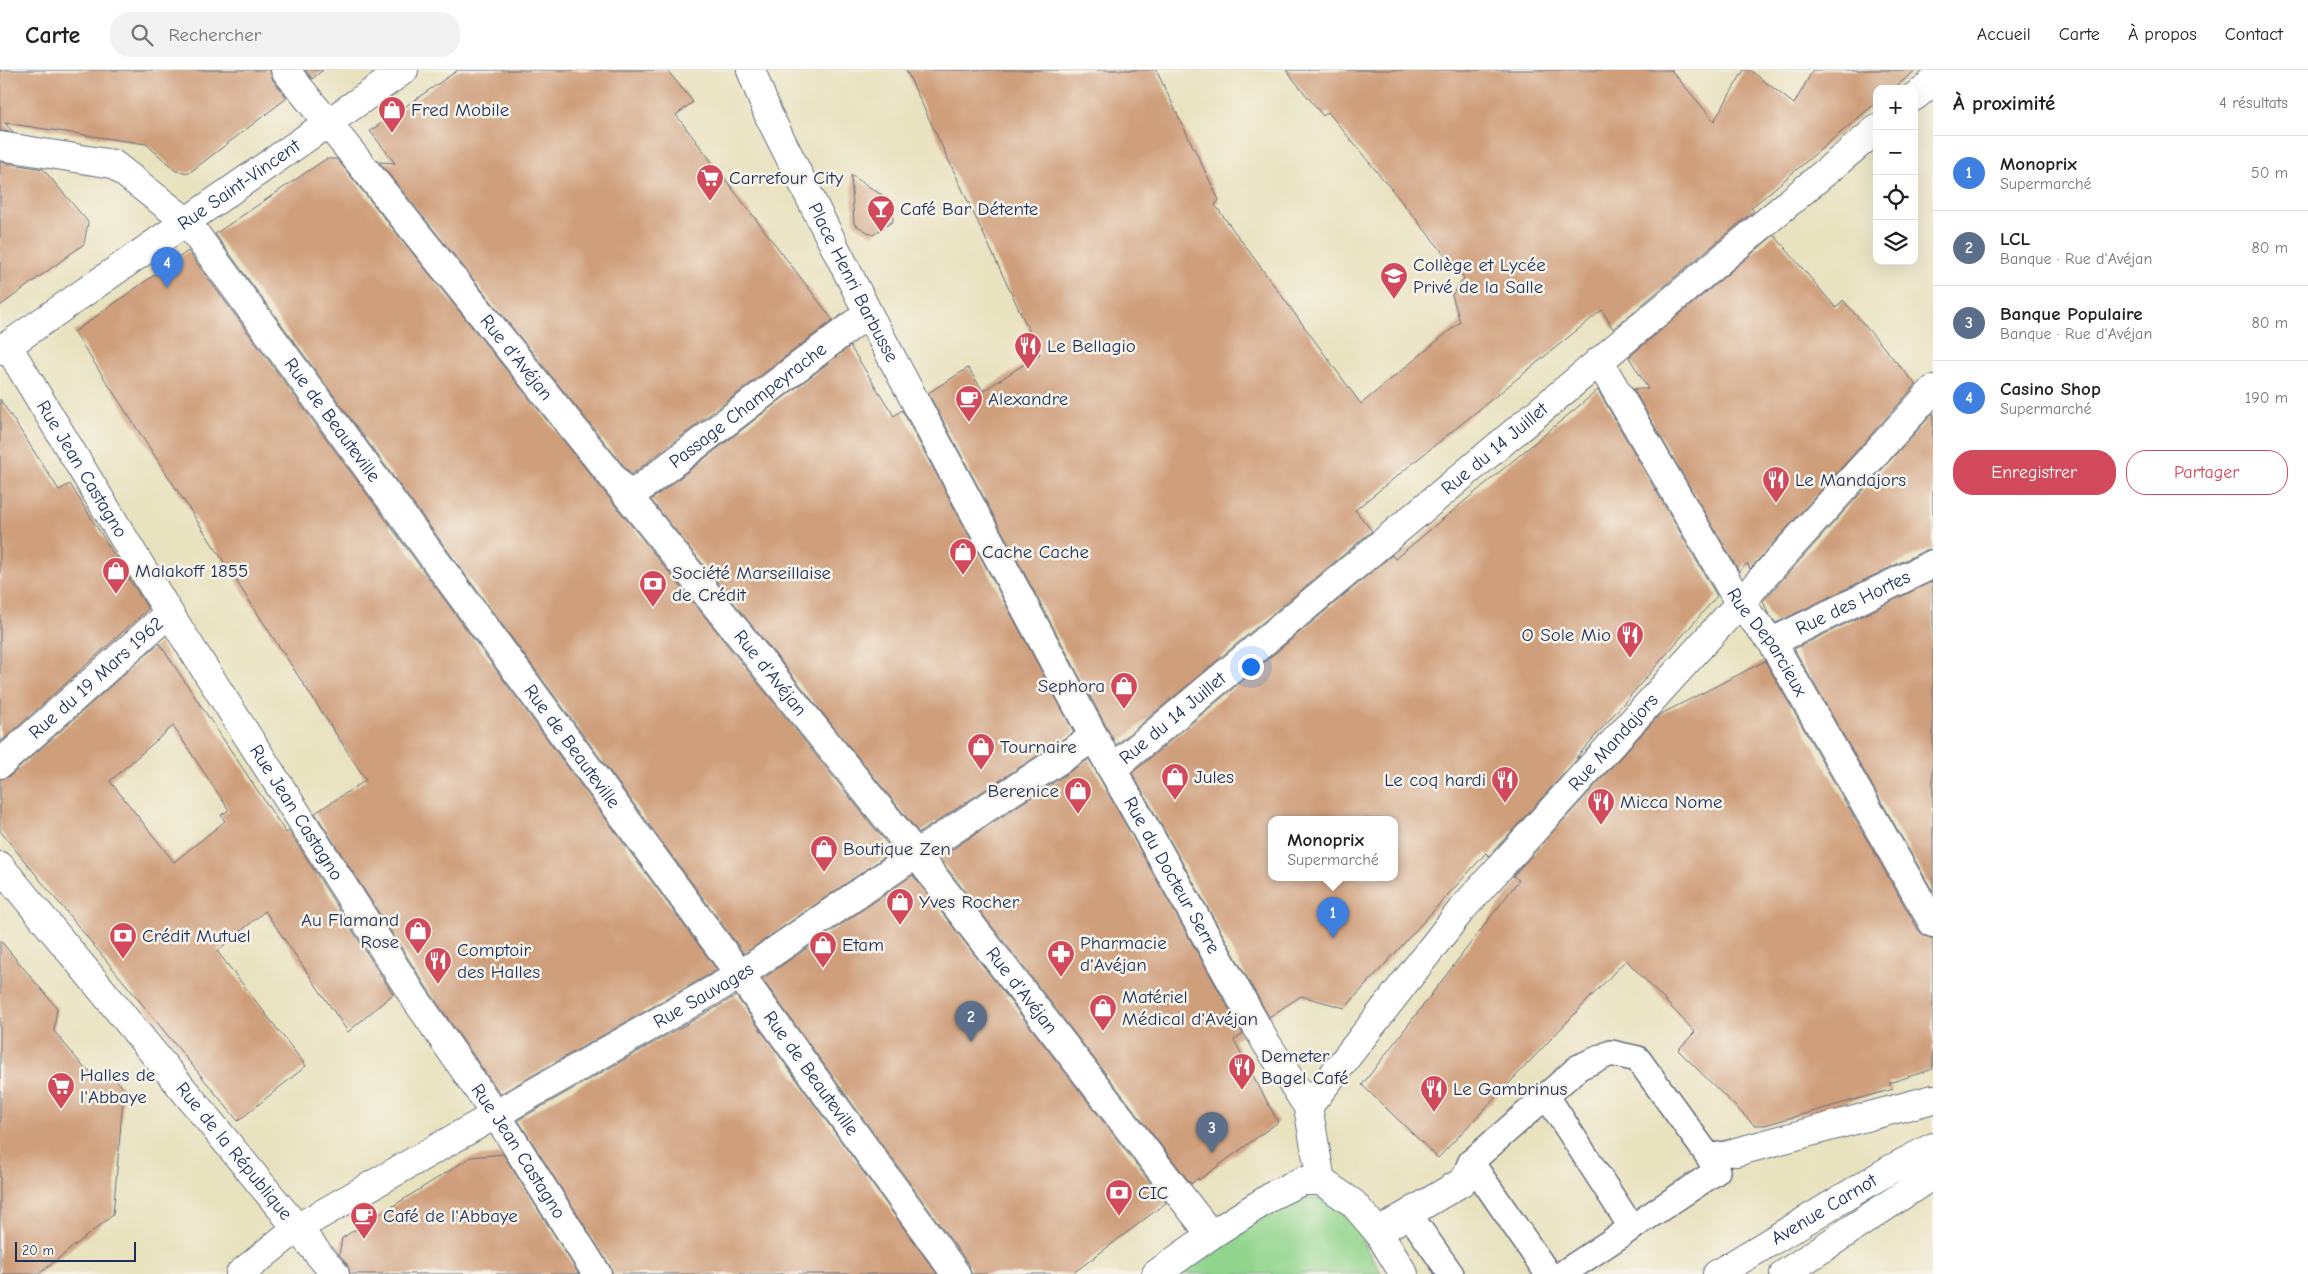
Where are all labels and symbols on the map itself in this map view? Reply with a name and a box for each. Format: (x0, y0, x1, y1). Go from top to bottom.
shop icon: Fred Mobile (377, 95, 407, 134)
place label: Fred Mobile (411, 99, 509, 121)
street label: Rue Saint-Vincent (174, 134, 305, 235)
supermarket icon: Carrefour City (695, 163, 725, 202)
place label: Carrefour City (729, 167, 844, 189)
bar icon: Café Bar Détente (866, 194, 896, 233)
place label: Café Bar Détente (900, 198, 1038, 220)
street label: Place Henri Barbusse (803, 199, 903, 366)
pin: 4 (151, 247, 183, 288)
place label: Collège et Lycée Privé de la Salle (1413, 254, 1546, 298)
school or university icon: Collège et Lycée Privé de la Salle (1379, 261, 1409, 300)
street label: Rue d'Avéjan (475, 310, 557, 405)
restaurant icon: Le Bellagio (1013, 331, 1043, 370)
place label: Le Bellagio (1047, 335, 1136, 357)
street label: Passage Champeyrache (665, 338, 831, 473)
street label: Rue de Beauteville (279, 354, 385, 486)
cafe icon: Alexandre (954, 384, 984, 423)
place label: Alexandre (988, 388, 1068, 410)
street label: Rue Jean Castagno (32, 396, 132, 542)
street label: Rue du 14 Juillet (1437, 398, 1553, 500)
restaurant icon: Le Mandajors (1761, 465, 1791, 504)
place label: Le Mandajors (1795, 469, 1906, 491)
shop icon: Cache Cache (948, 537, 978, 576)
place label: Cache Cache (982, 541, 1089, 563)
shop icon: Malakoff 1855 (101, 556, 131, 595)
place label: Malakoff 1855 (135, 560, 248, 582)
place label: Société Marseillaise de Crédit (672, 562, 831, 606)
street label: Rue des Hortes (1792, 566, 1914, 640)
bank icon: Société Marseillaise de Crédit (638, 569, 668, 608)
street label: Rue Deparcieux (1722, 584, 1812, 701)
street label: Rue du 19 Mars 1962 (25, 612, 168, 744)
restaurant icon: O Sole Mio (1615, 620, 1645, 659)
place label: O Sole Mio (1522, 624, 1611, 646)
street label: Rue d'Avéjan (729, 626, 811, 720)
your location (1238, 654, 1264, 680)
street label: Rue du 14 Juillet (1115, 667, 1231, 769)
shop icon: Sephora (1109, 671, 1139, 710)
place label: Sephora (1038, 675, 1105, 697)
street label: Rue de Beauteville (519, 680, 625, 813)
street label: Rue Mandajors (1564, 689, 1663, 795)
shop icon: Tournaire (966, 732, 996, 771)
place label: Tournaire (1000, 736, 1077, 758)
street label: Rue Jean Castagno (245, 741, 348, 885)
shop icon: Jules (1160, 762, 1190, 801)
restaurant icon: Le coq hardi (1490, 765, 1520, 804)
place label: Jules (1194, 766, 1234, 788)
place label: Le coq hardi (1384, 769, 1486, 791)
shop icon: Berenice (1063, 776, 1093, 815)
place label: Berenice (988, 780, 1059, 802)
restaurant icon: Micca Nome (1586, 787, 1616, 826)
place label: Micca Nome (1620, 791, 1723, 813)
street label: Rue du Docteur Serre (1119, 793, 1225, 958)
shop icon: Boutique Zen (809, 834, 839, 873)
place label: Boutique Zen (843, 838, 951, 860)
shop icon: Yves Rocher (885, 887, 915, 926)
place label: Yves Rocher (919, 891, 1020, 913)
pin: 1 (1317, 897, 1349, 938)
place label: Au Flamand Rose (301, 909, 399, 953)
shop icon: Au Flamand Rose (403, 916, 433, 955)
bank icon: Crédit Mutuel (108, 921, 138, 960)
place label: Crédit Mutuel (142, 925, 251, 947)
shop icon: Etam (808, 930, 838, 969)
place label: Pharmacie d'Avéjan (1080, 932, 1167, 976)
place label: Etam (842, 934, 884, 956)
place label: Comptoir des Halles (457, 939, 540, 983)
pharmacy icon: Pharmacie d'Avéjan (1046, 939, 1076, 978)
street label: Rue d'Avéjan (981, 943, 1062, 1038)
restaurant icon: Comptoir des Halles (423, 946, 453, 985)
street label: Rue Sauvages (650, 958, 758, 1033)
place label: Matériel Médical d'Avéjan (1122, 986, 1258, 1030)
shop icon: Matériel Médical d'Avéjan (1088, 993, 1118, 1032)
pin: 2 (955, 1001, 987, 1042)
street label: Rue de Beauteville (759, 1007, 863, 1140)
place label: Demeter Bagel Café (1261, 1045, 1348, 1089)
restaurant icon: Demeter Bagel Café (1227, 1052, 1257, 1091)
place label: Halles de l'Abbaye (80, 1064, 155, 1108)
supermarket icon: Halles de l'Abbaye (46, 1071, 76, 1110)
restaurant icon: Le Gambrinus (1419, 1074, 1449, 1113)
street label: Rue de la République (171, 1078, 297, 1225)
place label: Le Gambrinus (1453, 1078, 1567, 1100)
street label: Rue Jean Castagno (466, 1080, 570, 1223)
pin: 3 (1196, 1112, 1228, 1153)
street label: Avenue Carnot (1767, 1169, 1881, 1250)
bank icon: CIC (1104, 1178, 1134, 1217)
place label: CIC (1138, 1182, 1169, 1204)
cafe icon: Café de l'Abbaye (349, 1201, 379, 1240)
place label: Café de l'Abbaye (383, 1205, 518, 1227)
scale bar (15, 1239, 136, 1262)

